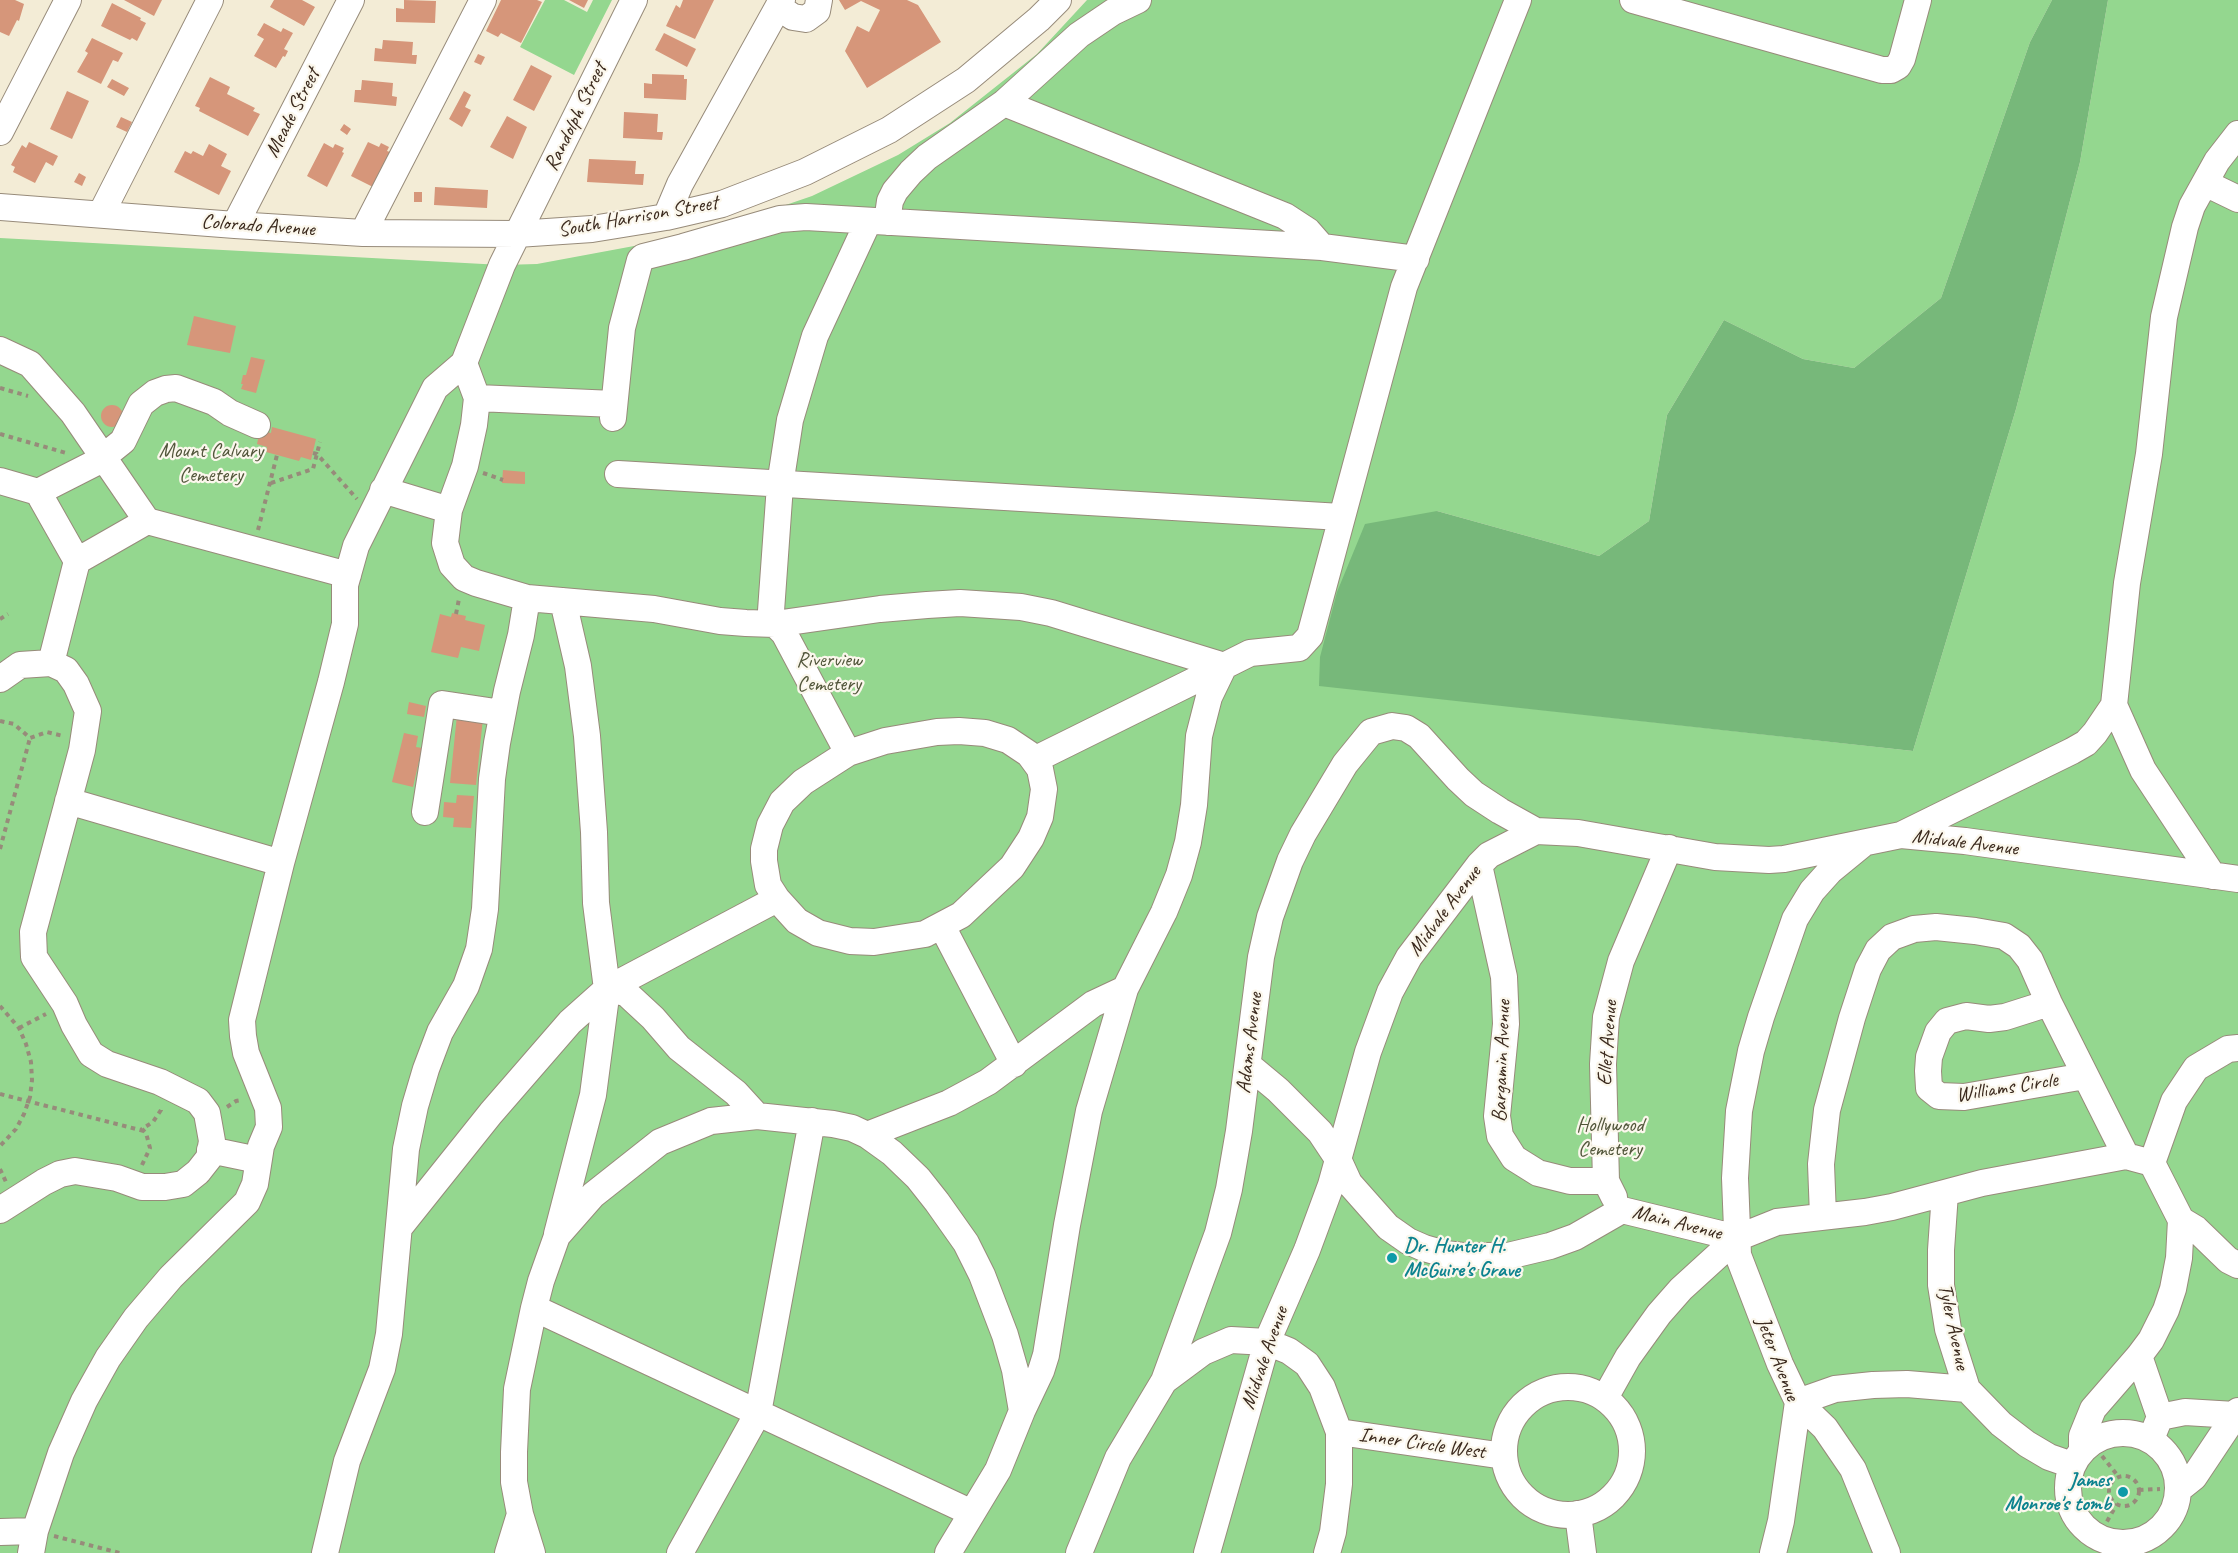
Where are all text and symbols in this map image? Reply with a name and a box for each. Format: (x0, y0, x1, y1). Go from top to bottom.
street label: Randolph Street (539, 59, 613, 175)
street label: Meade Street (260, 64, 326, 162)
street label: South Harrison Street (556, 191, 720, 243)
street label: Colorado Avenue (201, 209, 315, 243)
park label: Mount Calvary Cemetery (159, 438, 263, 488)
park label: Riverview Cemetery (796, 647, 862, 697)
street label: Midvale Avenue (1911, 824, 2019, 862)
street label: Midvale Avenue (1403, 861, 1487, 961)
street label: Adams Avenue (1231, 991, 1269, 1095)
street label: Bargamin Avenue (1487, 1000, 1517, 1122)
street label: Ellet Avenue (1592, 1000, 1624, 1086)
street label: Williams Circle (1954, 1068, 2060, 1108)
park label: Hollywood Cemetery (1576, 1112, 1644, 1162)
street label: Main Avenue (1630, 1200, 1724, 1246)
place label: Dr. Hunter H. McGuire's Grave (1404, 1233, 1520, 1283)
marker: Dr. Hunter H. McGuire's Grave (1385, 1251, 1399, 1265)
street label: Tyler Avenue (1932, 1282, 1974, 1372)
street label: Midvale Avenue (1236, 1304, 1294, 1412)
street label: Jeter Avenue (1750, 1314, 1804, 1404)
street label: Inner Circle West (1357, 1423, 1487, 1465)
place label: James Monroe's tomb (2005, 1467, 2111, 1517)
marker: James Monroe's tomb (2116, 1485, 2130, 1499)

